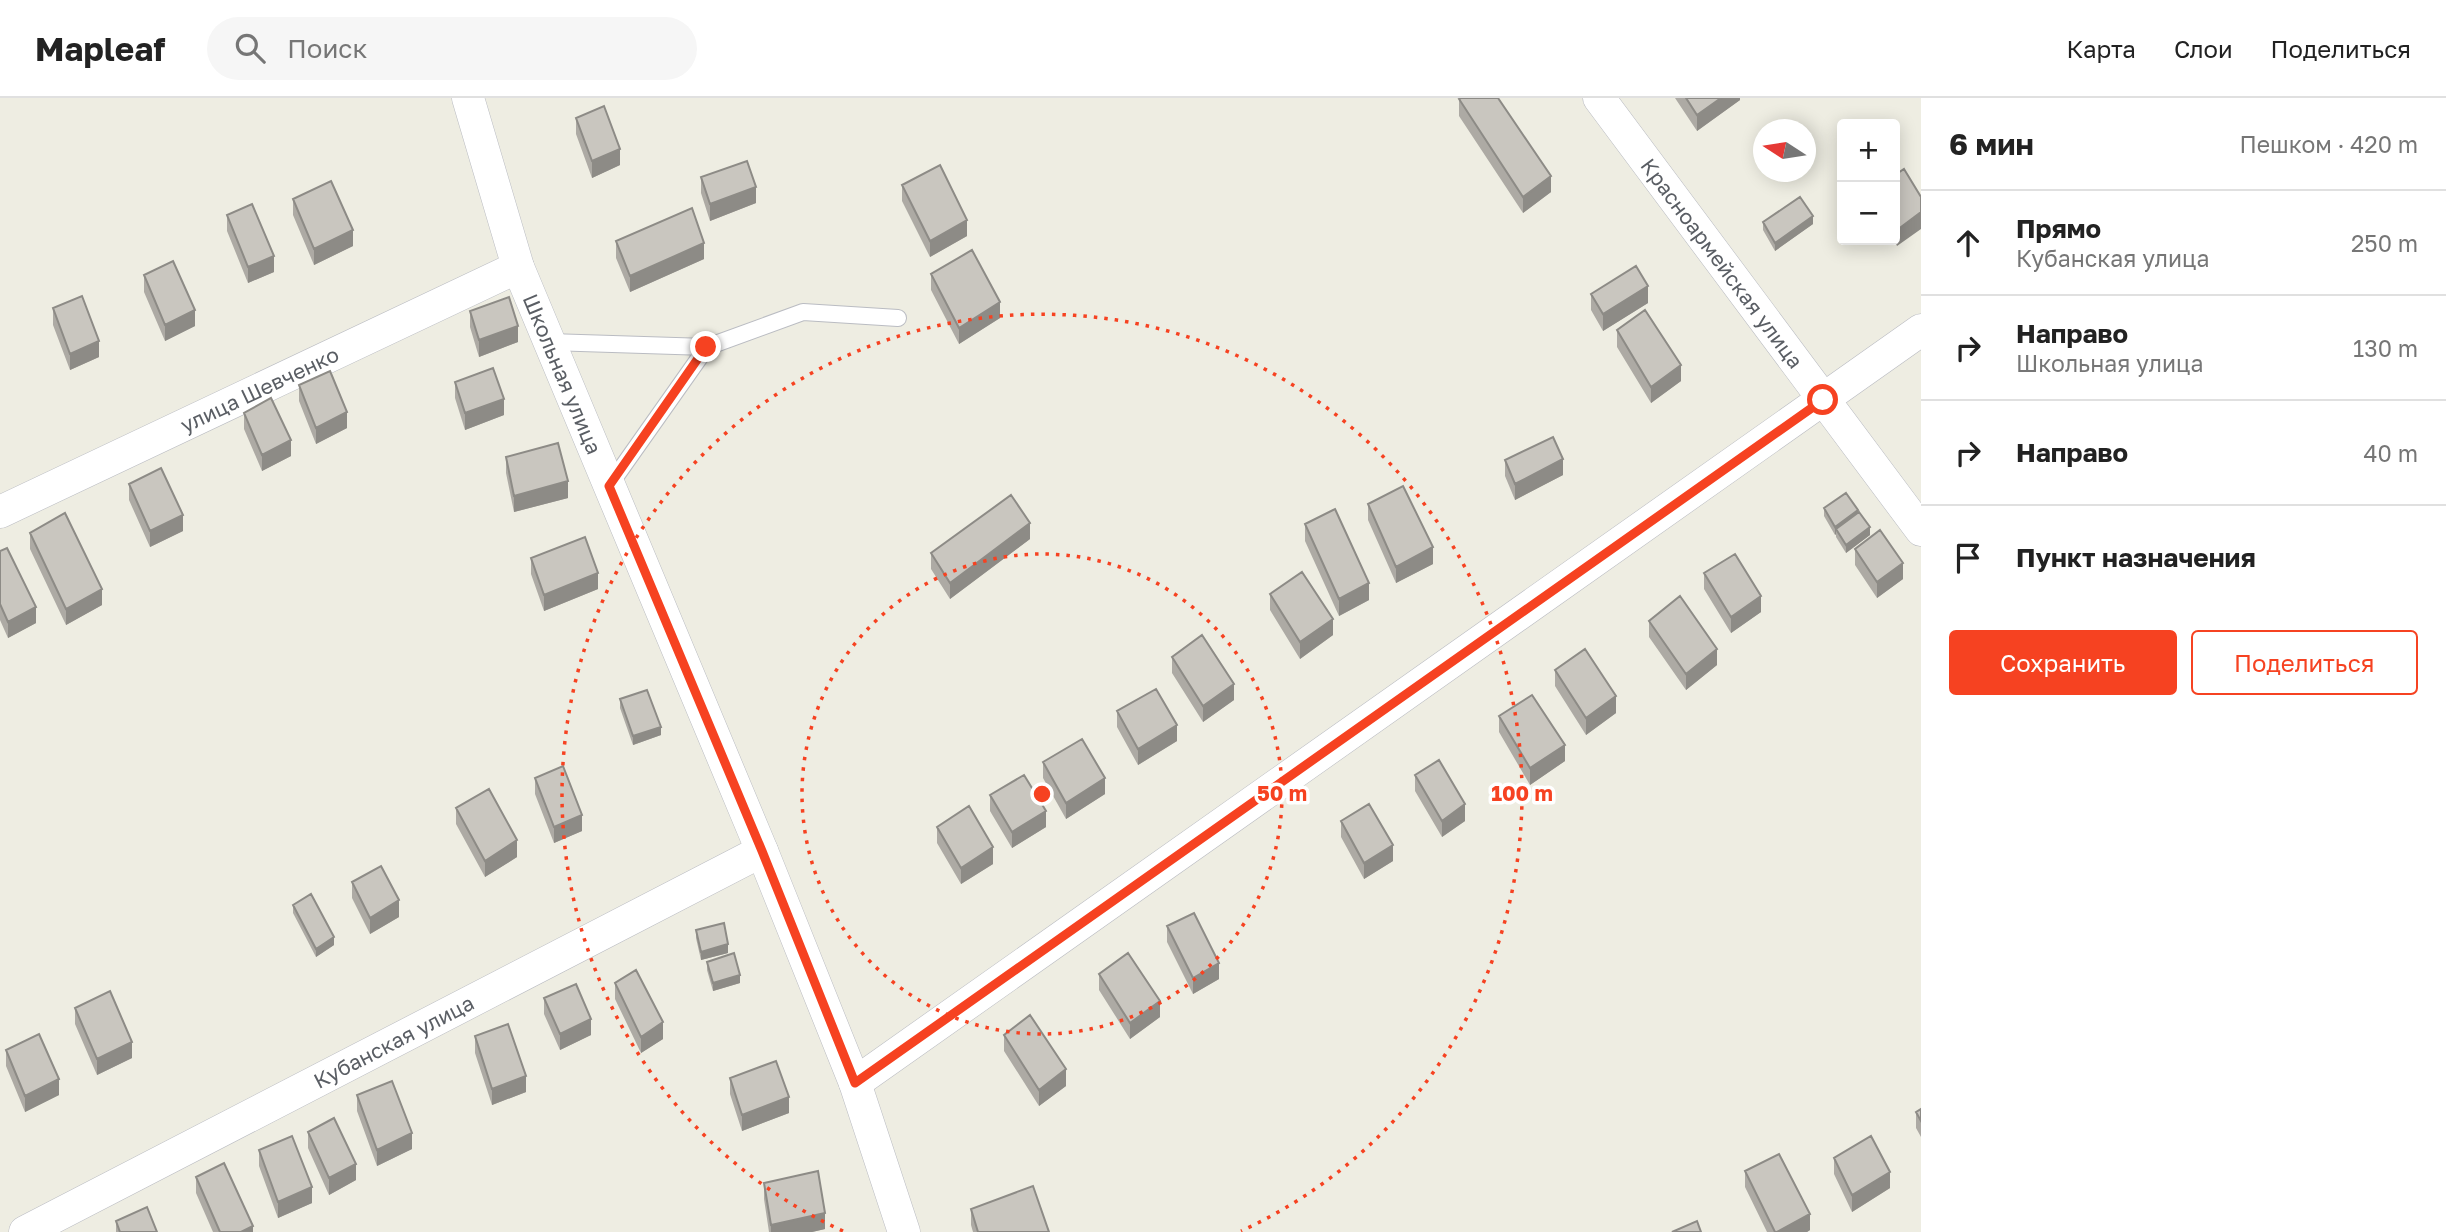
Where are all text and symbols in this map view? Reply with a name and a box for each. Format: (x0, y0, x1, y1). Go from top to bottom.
search box (207, 17, 697, 80)
text: Mapleaf (35, 29, 165, 68)
icon: search (231, 29, 269, 67)
text: Поиск (287, 33, 367, 64)
text: Карта (2066, 34, 2136, 63)
text: Слои (2174, 34, 2233, 63)
text: Поделиться (2271, 34, 2411, 63)
north arrow (1753, 119, 1816, 182)
map controls (1837, 119, 1900, 245)
button: + (1837, 119, 1900, 182)
text: 6 мин (1949, 126, 2034, 162)
text: Пешком · 420 m (2240, 130, 2418, 158)
street label: Красноармейская улица (1635, 153, 1809, 373)
button: − (1837, 182, 1900, 245)
text: Прямо (2016, 213, 2101, 244)
icon: ahead (1949, 224, 1987, 262)
text: 250 m (2351, 229, 2418, 257)
text: Кубанская улица (2016, 244, 2210, 272)
street label: Школьная улица (518, 290, 608, 458)
text: Направо (2016, 318, 2128, 349)
icon: right (1949, 329, 1987, 367)
route end (690, 331, 721, 362)
text: 130 m (2353, 334, 2418, 362)
street label: улица Шевченко (176, 341, 343, 438)
text: Школьная улица (2016, 349, 2203, 377)
route start (1807, 384, 1838, 415)
icon: right (1949, 434, 1987, 472)
text: Направо (2016, 437, 2128, 468)
text: 40 m (2364, 439, 2418, 467)
icon: arrive (1949, 539, 1987, 577)
text: Пункт назначения (2016, 542, 2256, 573)
button: Сохранить (1949, 630, 2177, 695)
button: Поделиться (2191, 630, 2418, 695)
text: 50 m (1257, 780, 1307, 806)
text: 100 m (1491, 780, 1553, 806)
centre of rings (1030, 782, 1054, 806)
street label: Кубанская улица (309, 989, 478, 1094)

